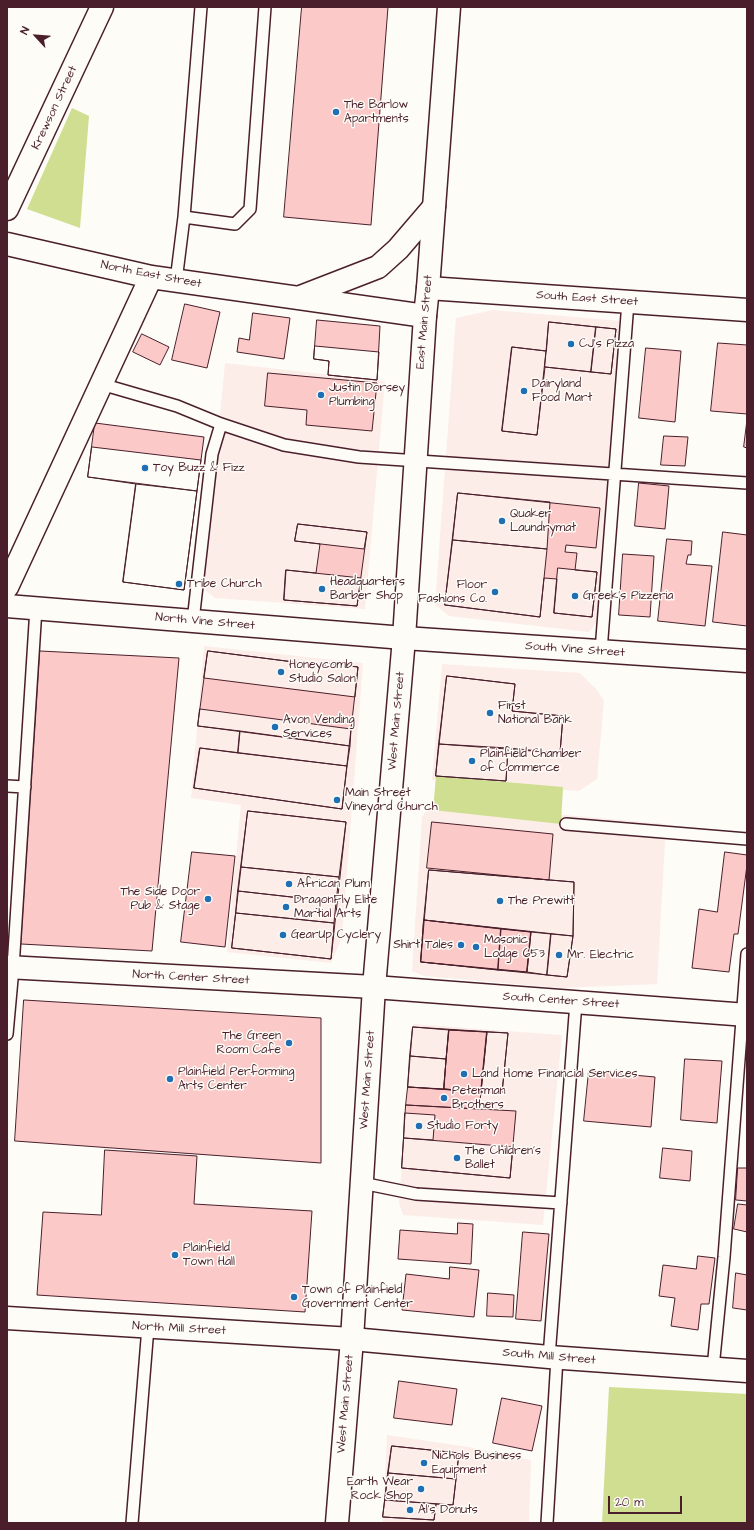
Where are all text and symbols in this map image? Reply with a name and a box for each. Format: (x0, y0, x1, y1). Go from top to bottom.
north arrow (16, 16, 56, 56)
text: N (17, 24, 33, 37)
street label: Krewson Street (29, 64, 81, 152)
place label: The Barlow Apartments (344, 98, 409, 126)
marker: The Barlow Apartments (331, 107, 341, 117)
street label: North East Street (99, 258, 203, 292)
street label: East Main Street (414, 274, 436, 370)
street label: South East Street (536, 288, 638, 310)
place label: CJ's Pizza (579, 337, 634, 351)
marker: CJ's Pizza (566, 339, 576, 349)
place label: Dairyland Food Mart (532, 377, 592, 405)
place label: Justin Dorsey Plumbing (329, 381, 405, 409)
marker: Dairyland Food Mart (519, 386, 529, 396)
marker: Justin Dorsey Plumbing (316, 390, 326, 400)
place label: Toy Buzz & Fizz (153, 461, 245, 475)
marker: Toy Buzz & Fizz (140, 463, 150, 473)
place label: Quaker Laundrymat (510, 507, 576, 535)
marker: Quaker Laundrymat (497, 516, 507, 526)
place label: Headquarters Barber Shop (330, 575, 405, 603)
place label: Tribe Church (187, 577, 262, 591)
place label: Floor Fashions Co. (418, 578, 487, 606)
marker: Tribe Church (174, 579, 184, 589)
marker: Headquarters Barber Shop (317, 584, 327, 594)
marker: Floor Fashions Co. (490, 587, 500, 597)
place label: Greek's Pizzeria (583, 589, 673, 603)
marker: Greek's Pizzeria (570, 591, 580, 601)
street label: North Vine Street (154, 610, 256, 634)
street label: South Vine Street (525, 639, 625, 661)
place label: Honeycomb Studio Salon (289, 658, 356, 686)
marker: Honeycomb Studio Salon (276, 667, 286, 677)
street label: West Main Street (386, 671, 408, 771)
place label: First National Bank (498, 699, 572, 727)
marker: First National Bank (485, 708, 495, 718)
place label: Avon Vending Services (283, 713, 355, 741)
marker: Avon Vending Services (270, 722, 280, 732)
place label: Plainfield Chamber of Commerce (480, 747, 581, 775)
marker: Plainfield Chamber of Commerce (467, 756, 477, 766)
place label: Main Street Vineyard Church (345, 786, 438, 814)
marker: Main Street Vineyard Church (332, 795, 342, 805)
place label: African Plum (297, 877, 370, 891)
marker: African Plum (284, 879, 294, 889)
place label: The Side Door Pub & Stage (120, 885, 200, 913)
place label: DragonFly Elite Martial Arts (294, 893, 377, 921)
marker: The Side Door Pub & Stage (203, 894, 213, 904)
place label: The Prewitt (508, 894, 575, 908)
marker: The Prewitt (495, 896, 505, 906)
marker: DragonFly Elite Martial Arts (281, 902, 291, 912)
place label: GearUp Cyclery (291, 928, 381, 942)
marker: GearUp Cyclery (278, 930, 288, 940)
place label: Masonic Lodge 653 (484, 933, 545, 961)
place label: Shirt Tales (393, 938, 453, 952)
marker: Shirt Tales (456, 940, 466, 950)
marker: Masonic Lodge 653 (471, 942, 481, 952)
place label: Mr. Electric (567, 948, 634, 962)
marker: Mr. Electric (554, 950, 564, 960)
street label: North Center Street (132, 968, 250, 988)
street label: South Center Street (502, 990, 620, 1012)
place label: The Green Room Cafe (217, 1029, 281, 1057)
street label: West Main Street (357, 1030, 379, 1130)
marker: The Green Room Cafe (284, 1038, 294, 1048)
place label: Plainfield Performing Arts Center (178, 1065, 294, 1093)
place label: Land Home Financial Services (472, 1067, 637, 1081)
marker: Land Home Financial Services (459, 1069, 469, 1079)
marker: Plainfield Performing Arts Center (165, 1074, 175, 1084)
place label: Peterman Brothers (452, 1084, 506, 1112)
marker: Peterman Brothers (439, 1093, 449, 1103)
place label: Studio Forty (427, 1119, 498, 1133)
marker: Studio Forty (414, 1121, 424, 1131)
place label: The Children's Ballet (465, 1144, 541, 1172)
marker: The Children's Ballet (452, 1153, 462, 1163)
place label: Plainfield Town Hall (183, 1241, 235, 1269)
marker: Plainfield Town Hall (170, 1250, 180, 1260)
place label: Town of Plainfield Government Center (302, 1283, 413, 1311)
marker: Town of Plainfield Government Center (289, 1292, 299, 1302)
street label: North Mill Street (132, 1319, 226, 1339)
street label: South Mill Street (502, 1346, 596, 1368)
street label: West Main Street (335, 1354, 357, 1454)
place label: Nichols Business Equipment (432, 1449, 521, 1477)
marker: Nichols Business Equipment (419, 1458, 429, 1468)
place label: Earth Wear Rock Shop (347, 1475, 413, 1503)
marker: Earth Wear Rock Shop (416, 1484, 426, 1494)
scale bar (610, 1488, 684, 1514)
text: 20 m (615, 1494, 644, 1511)
place label: Al's Donuts (418, 1503, 478, 1517)
marker: Al's Donuts (405, 1505, 415, 1515)

